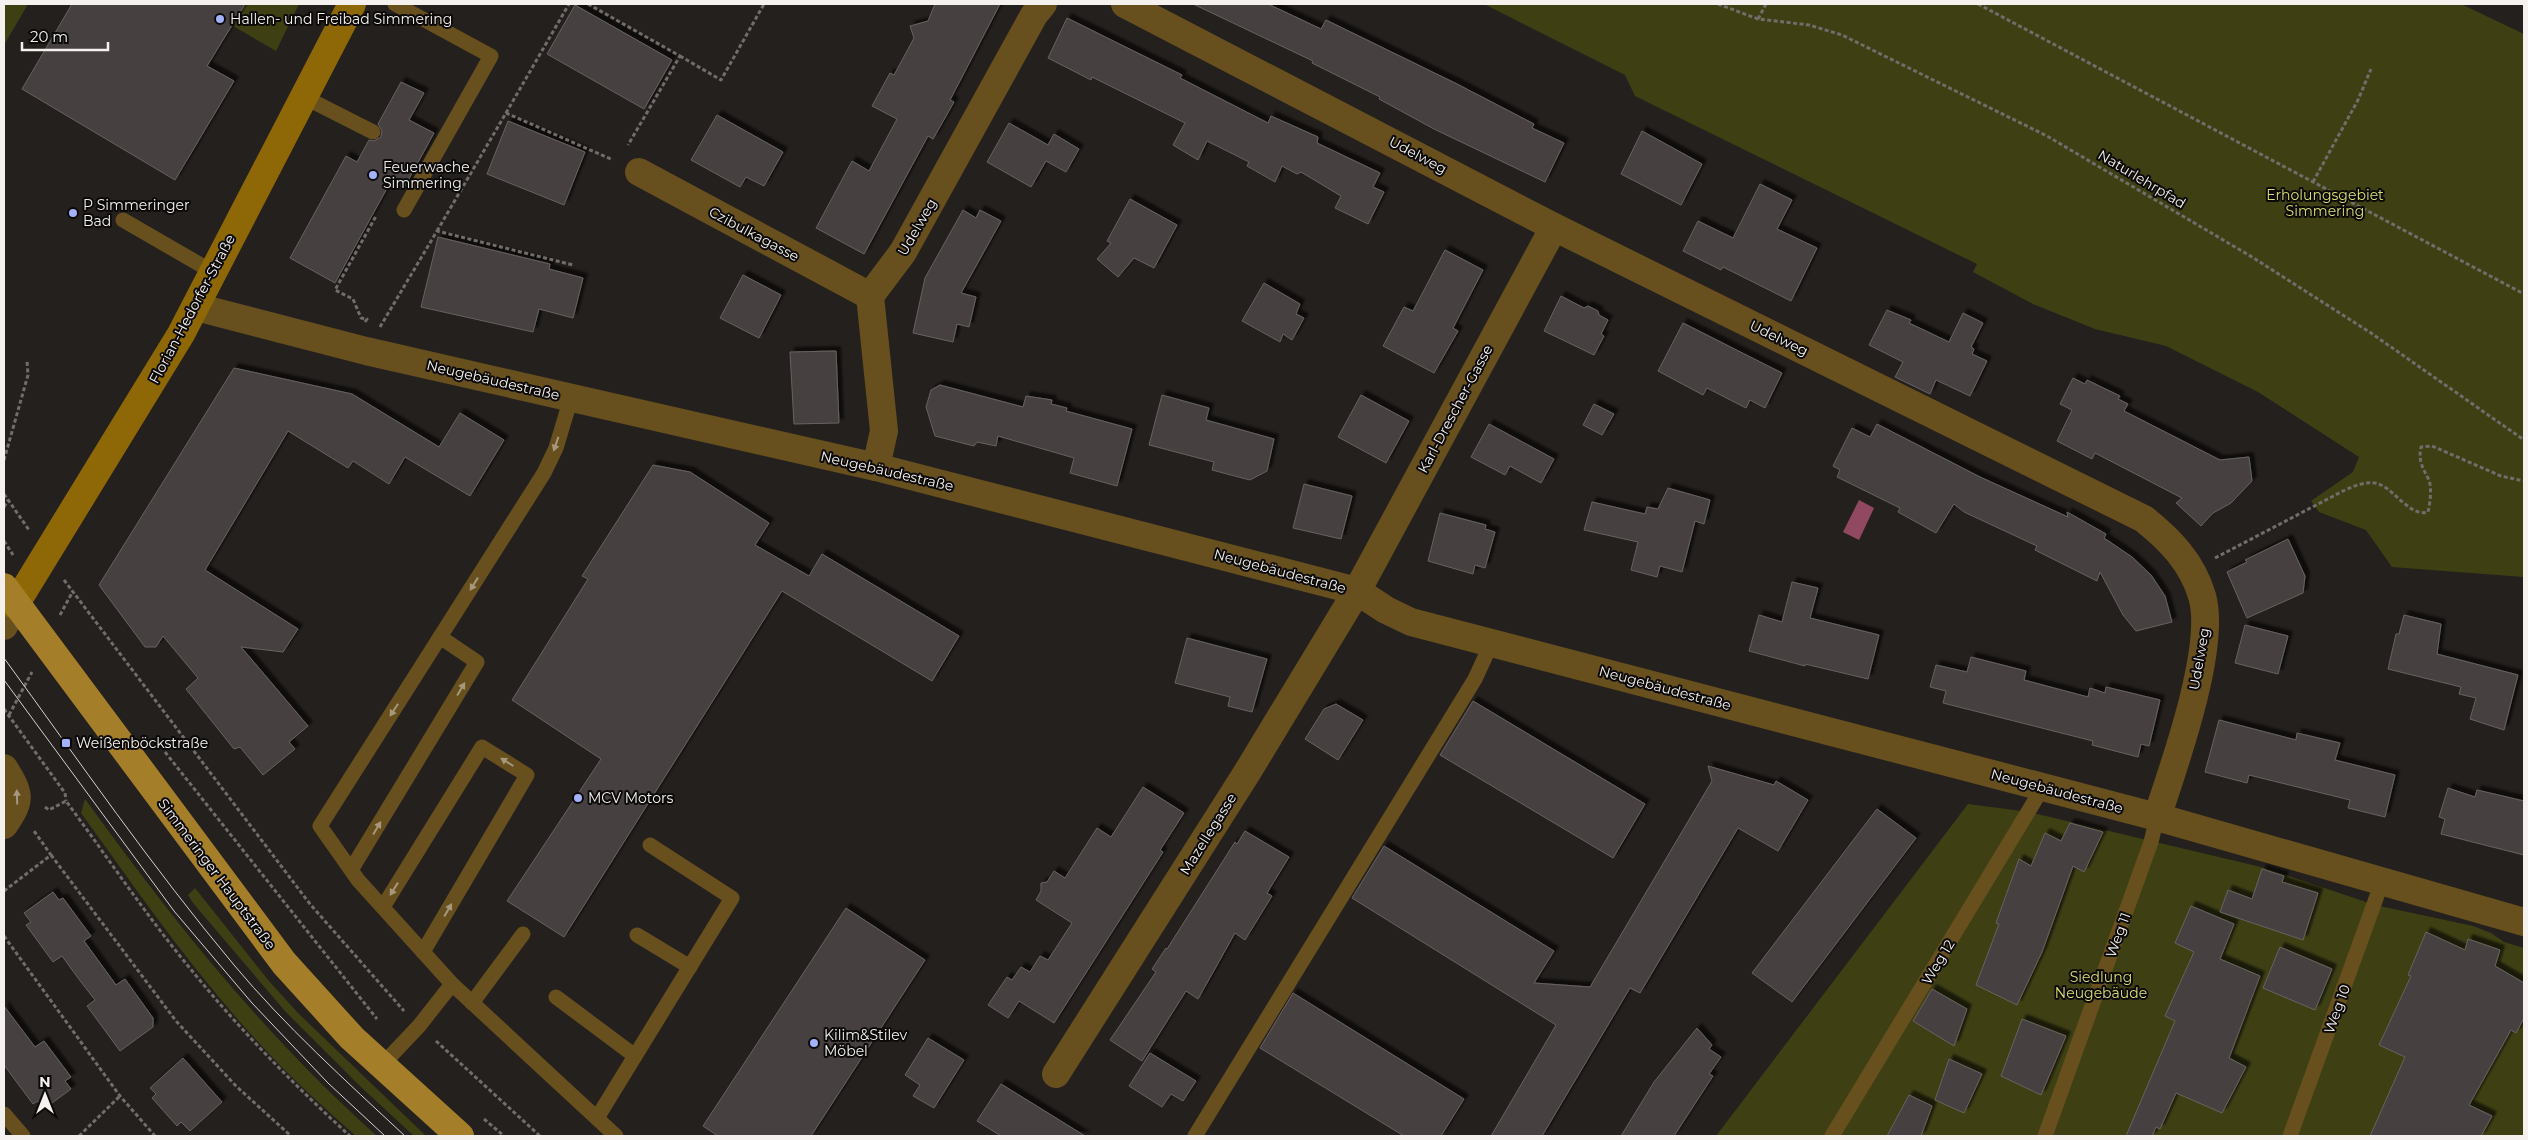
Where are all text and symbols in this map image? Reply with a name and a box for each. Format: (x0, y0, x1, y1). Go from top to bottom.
place label: Hallen- und Freibad Simmering (230, 10, 452, 28)
marker: Hallen- und Freibad Simmering (214, 13, 226, 25)
scale bar (22, 20, 109, 52)
text: 20 m (30, 27, 68, 46)
street label: Udelweg (1386, 132, 1450, 178)
street label: Naturlehrpfad (2095, 146, 2189, 212)
place label: Feuerwache Simmering (383, 158, 470, 192)
marker: Feuerwache Simmering (367, 169, 379, 181)
park label: Erholungsgebiet Simmering (2266, 186, 2384, 220)
street label: Udelweg (893, 195, 941, 259)
place label: P Simmeringer Bad (83, 196, 190, 230)
street label: Czibulkagasse (706, 203, 802, 265)
marker: P Simmeringer Bad (67, 207, 79, 219)
street label: Florian-Hedorfer-Straße (145, 231, 239, 387)
street label: Udelweg (1747, 316, 1811, 360)
street label: Karl-Drescher-Gasse (1414, 342, 1496, 476)
street label: Neugebäudestraße (425, 356, 561, 404)
one-way arrow (552, 437, 560, 452)
street label: Neugebäudestraße (819, 447, 955, 495)
street label: Neugebäudestraße (1212, 545, 1348, 597)
one-way arrow (469, 577, 479, 591)
street label: Udelweg (2185, 626, 2213, 692)
street label: Neugebäudestraße (1597, 662, 1733, 714)
one-way arrow (456, 683, 465, 696)
one-way arrow (389, 703, 399, 716)
place label: Weißenböckstraße (76, 734, 208, 752)
marker: Weißenböckstraße (60, 737, 72, 749)
one-way arrow (501, 758, 514, 767)
street label: Neugebäudestraße (1989, 765, 2125, 817)
one-way arrow (12, 788, 20, 804)
place label: MCV Motors (588, 789, 674, 807)
street label: Mazellegasse (1176, 790, 1240, 878)
marker: MCV Motors (572, 792, 584, 804)
street label: Simmeringer Hauptstraße (154, 795, 280, 953)
one-way arrow (372, 822, 381, 835)
one-way arrow (389, 882, 398, 895)
one-way arrow (444, 902, 452, 917)
street label: Weg 11 (2102, 910, 2134, 960)
street label: Weg 12 (1918, 936, 1958, 988)
park label: Siedlung Neugebäude (2055, 968, 2147, 1002)
street label: Weg 10 (2320, 982, 2354, 1036)
place label: Kilim&Stilev Möbel (824, 1026, 908, 1060)
marker: Kilim&Stilev Möbel (808, 1037, 820, 1049)
north arrow (20, 1070, 70, 1120)
text: N (39, 1073, 51, 1091)

